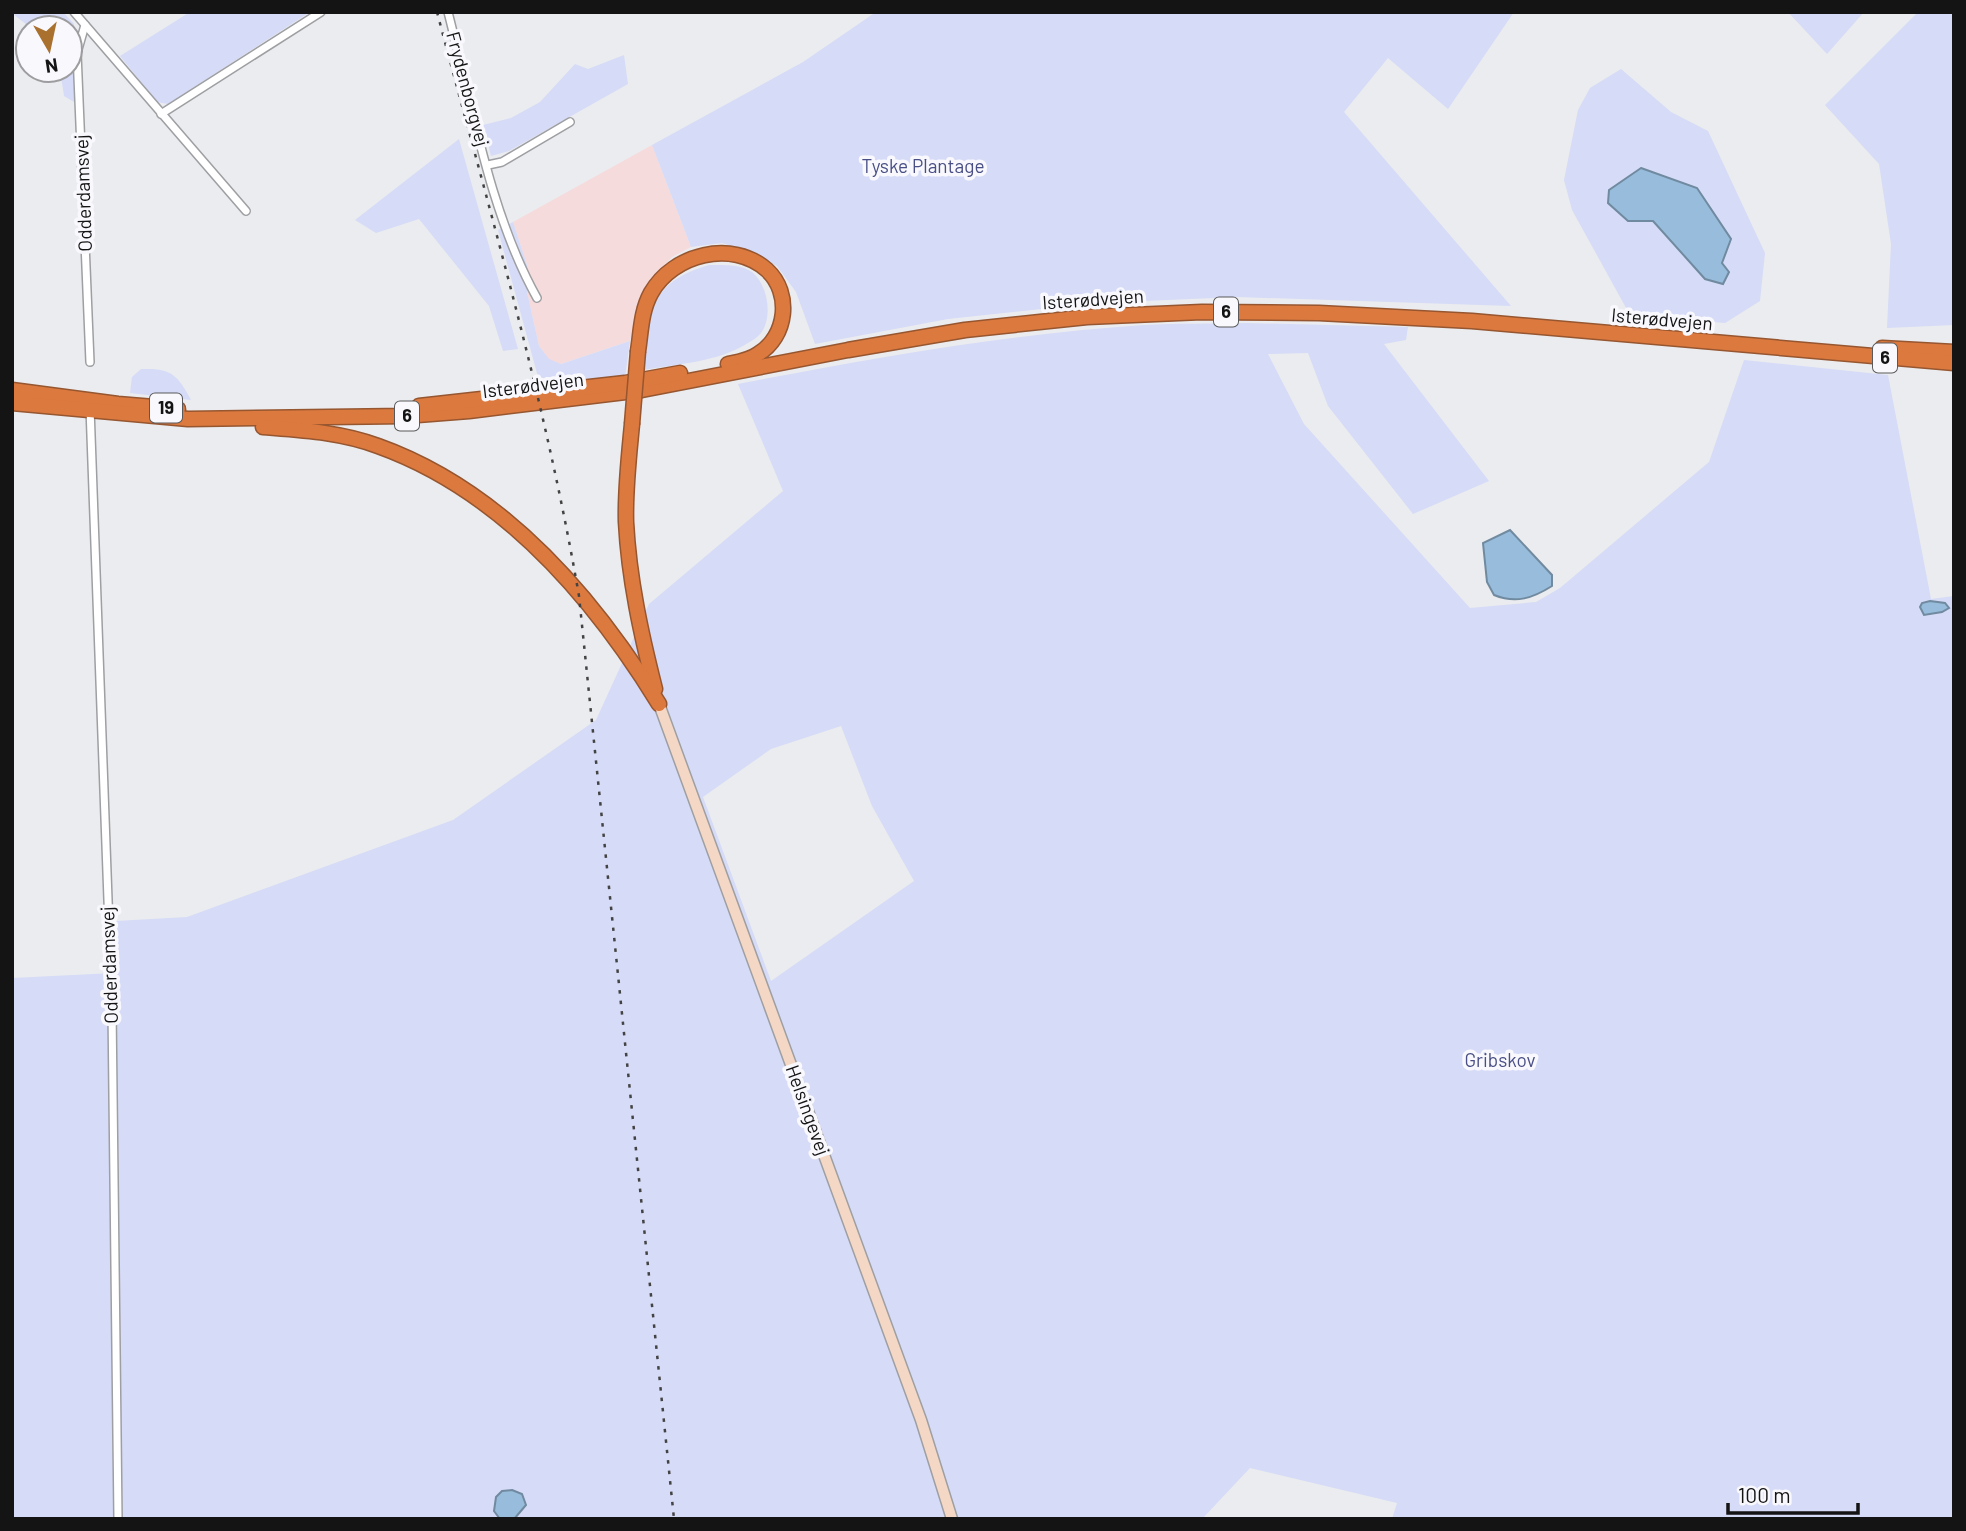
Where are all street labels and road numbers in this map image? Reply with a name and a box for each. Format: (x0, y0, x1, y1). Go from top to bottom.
street label: Frydenborgvej (442, 29, 495, 149)
street label: Odderdamsvej (69, 134, 96, 252)
street label: Isterødvejen (1041, 283, 1145, 314)
road number: 6 (1214, 298, 1238, 326)
street label: Isterødvejen (1610, 303, 1714, 334)
road number: 6 (1873, 344, 1897, 372)
street label: Isterødvejen (481, 367, 585, 402)
road number: 19 (150, 394, 182, 422)
road number: 6 (395, 402, 419, 430)
street label: Odderdamsvej (95, 906, 122, 1024)
street label: Helsingevej (781, 1061, 835, 1158)

